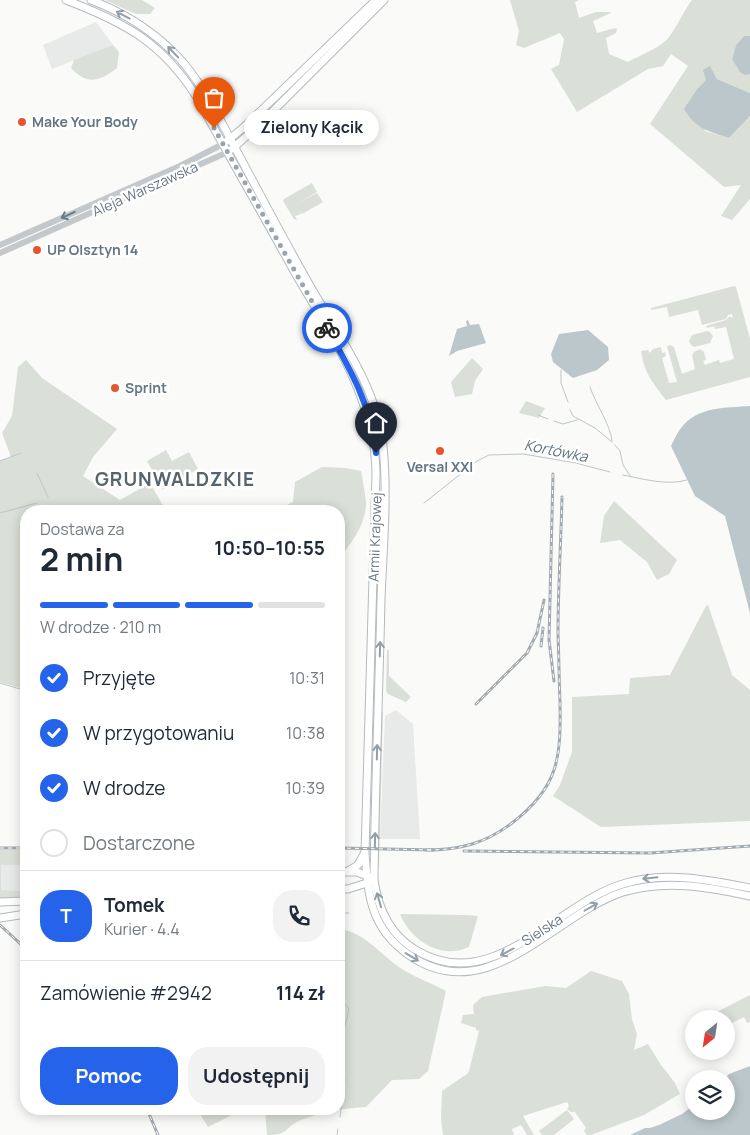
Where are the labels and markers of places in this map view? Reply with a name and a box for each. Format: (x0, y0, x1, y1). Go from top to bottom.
pin (193, 77, 235, 128)
callout: Zielony Kącik (244, 110, 379, 146)
place label: Make Your Body (32, 112, 138, 131)
marker: Make Your Body (16, 116, 28, 128)
place label: UP Olsztyn 14 (47, 240, 138, 259)
marker: UP Olsztyn 14 (31, 244, 43, 256)
place label: Sprint (125, 378, 167, 397)
marker: Sprint (109, 382, 121, 394)
pin (355, 402, 397, 453)
marker: Versal XXI (434, 445, 446, 457)
place label: Versal XXI (407, 457, 473, 476)

